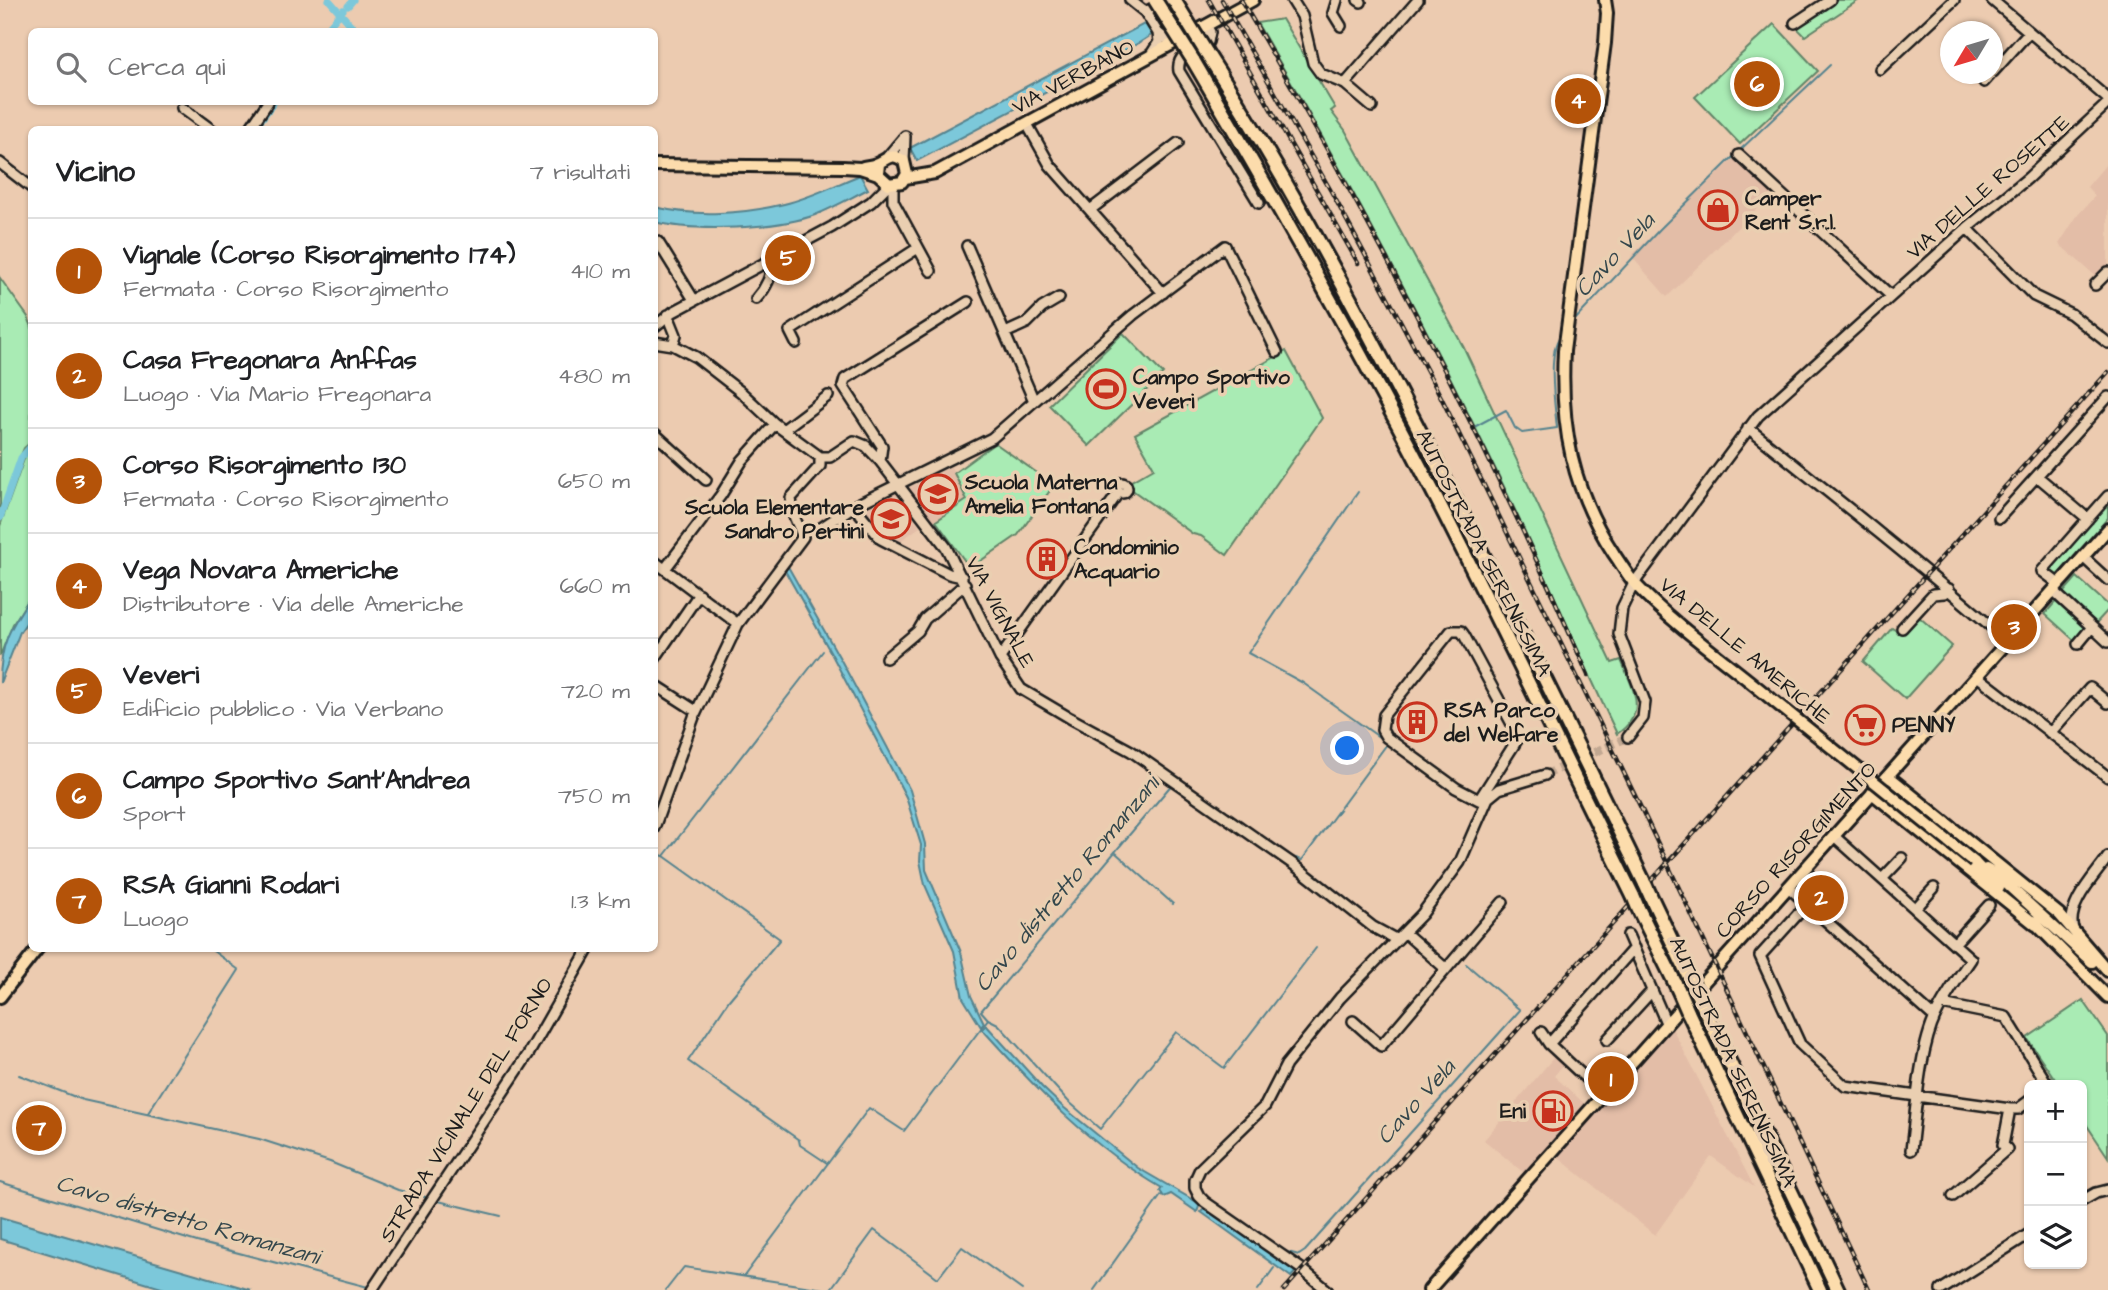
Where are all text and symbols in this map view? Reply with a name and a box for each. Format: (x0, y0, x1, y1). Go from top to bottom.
north arrow (1940, 21, 2003, 84)
search box (28, 28, 658, 105)
street label: VIA VERBANO (1007, 33, 1139, 121)
icon: search (52, 48, 90, 86)
text: Cerca qui (108, 49, 225, 85)
pin: 6 (1734, 58, 1780, 110)
pin: 4 (1555, 75, 1601, 127)
street label: VIA DELLE ROSETTE (1900, 108, 2076, 266)
text: Vicino (56, 151, 135, 193)
text: 7 risultati (530, 156, 630, 188)
place label: Camper Rent S.r.l. (1745, 184, 1836, 237)
shop icon: Camper Rent S.r.l. (1697, 189, 1739, 231)
water label: Cavo Vela (1568, 205, 1663, 304)
pin: 5 (765, 232, 811, 284)
text: Vignale (Corso Risorgimento 174) (123, 237, 516, 273)
text: 1 (78, 255, 80, 287)
text: 410 m (570, 255, 630, 287)
text: Fermata · Corso Risorgimento (123, 273, 448, 305)
text: Casa Fregonara Anffas (123, 342, 417, 378)
text: 2 (72, 360, 86, 392)
text: 480 m (558, 360, 630, 392)
place label: Campo Sportivo Veveri (1132, 363, 1290, 416)
sports icon: Campo Sportivo Veveri (1085, 368, 1127, 410)
text: Luogo · Via Mario Fregonara (123, 378, 431, 410)
street label: AUTOSTRADA SERENISSIMA (1409, 425, 1559, 682)
text: Corso Risorgimento 130 (123, 447, 406, 483)
text: 3 (73, 465, 85, 497)
text: 650 m (558, 465, 630, 497)
place label: Scuola Materna Amelia Fontana (964, 468, 1118, 521)
school or university icon: Scuola Materna Amelia Fontana (917, 473, 959, 515)
text: Fermata · Corso Risorgimento (123, 483, 448, 515)
place label: Scuola Elementare Sandro Pertini (684, 493, 865, 546)
school or university icon: Scuola Elementare Sandro Pertini (870, 498, 912, 540)
place label: Condominio Acquario (1074, 533, 1179, 587)
building icon: Condominio Acquario (1026, 538, 1068, 580)
street label: VIA VIGNALE (958, 551, 1042, 673)
text: Vega Novara Americhe (123, 552, 399, 588)
text: 4 (71, 570, 87, 602)
text: 660 m (560, 570, 630, 602)
street label: VIA DELLE AMERICHE (1653, 571, 1837, 732)
text: Distributore · Via delle Americhe (123, 588, 464, 620)
pin: 3 (1991, 601, 2037, 653)
text: Veveri (123, 657, 199, 693)
text: 5 (71, 675, 87, 707)
text: 720 m (561, 675, 630, 707)
text: Edificio pubblico · Via Verbano (123, 693, 443, 725)
place label: RSA Parco del Welfare (1443, 696, 1559, 749)
building icon: RSA Parco del Welfare (1396, 701, 1438, 743)
supermarket icon: PENNY (1844, 704, 1886, 746)
place label: PENNY (1892, 711, 1956, 740)
your location (1330, 731, 1364, 765)
street label: CORSO RISORGIMENTO (1709, 755, 1883, 945)
text: Campo Sportivo Sant'Andrea (123, 762, 470, 798)
water label: Cavo distretto Romanzani (967, 767, 1168, 999)
text: 6 (72, 780, 86, 812)
text: 750 m (558, 780, 630, 812)
text: Sport (123, 798, 186, 830)
text: RSA Gianni Rodari (123, 867, 339, 903)
pin: 2 (1798, 872, 1844, 924)
text: 7 (72, 885, 86, 917)
text: 1.3 km (571, 885, 630, 917)
text: Luogo (123, 903, 188, 935)
street label: AUTOSTRADA SERENISSIMA (1662, 932, 1804, 1193)
street label: STRADA VICINALE DEL FORNO (372, 972, 560, 1248)
water label: Cavo Vela (1369, 1052, 1464, 1151)
pin: 1 (1588, 1053, 1634, 1105)
map controls (2024, 1080, 2087, 1269)
button: + (2024, 1080, 2087, 1143)
fuel station icon: Eni (1532, 1090, 1574, 1132)
place label: Eni (1500, 1097, 1527, 1126)
pin: 7 (16, 1102, 62, 1154)
button: − (2024, 1143, 2087, 1206)
water label: Cavo distretto Romanzani (53, 1167, 326, 1274)
button: layers (2024, 1206, 2087, 1269)

